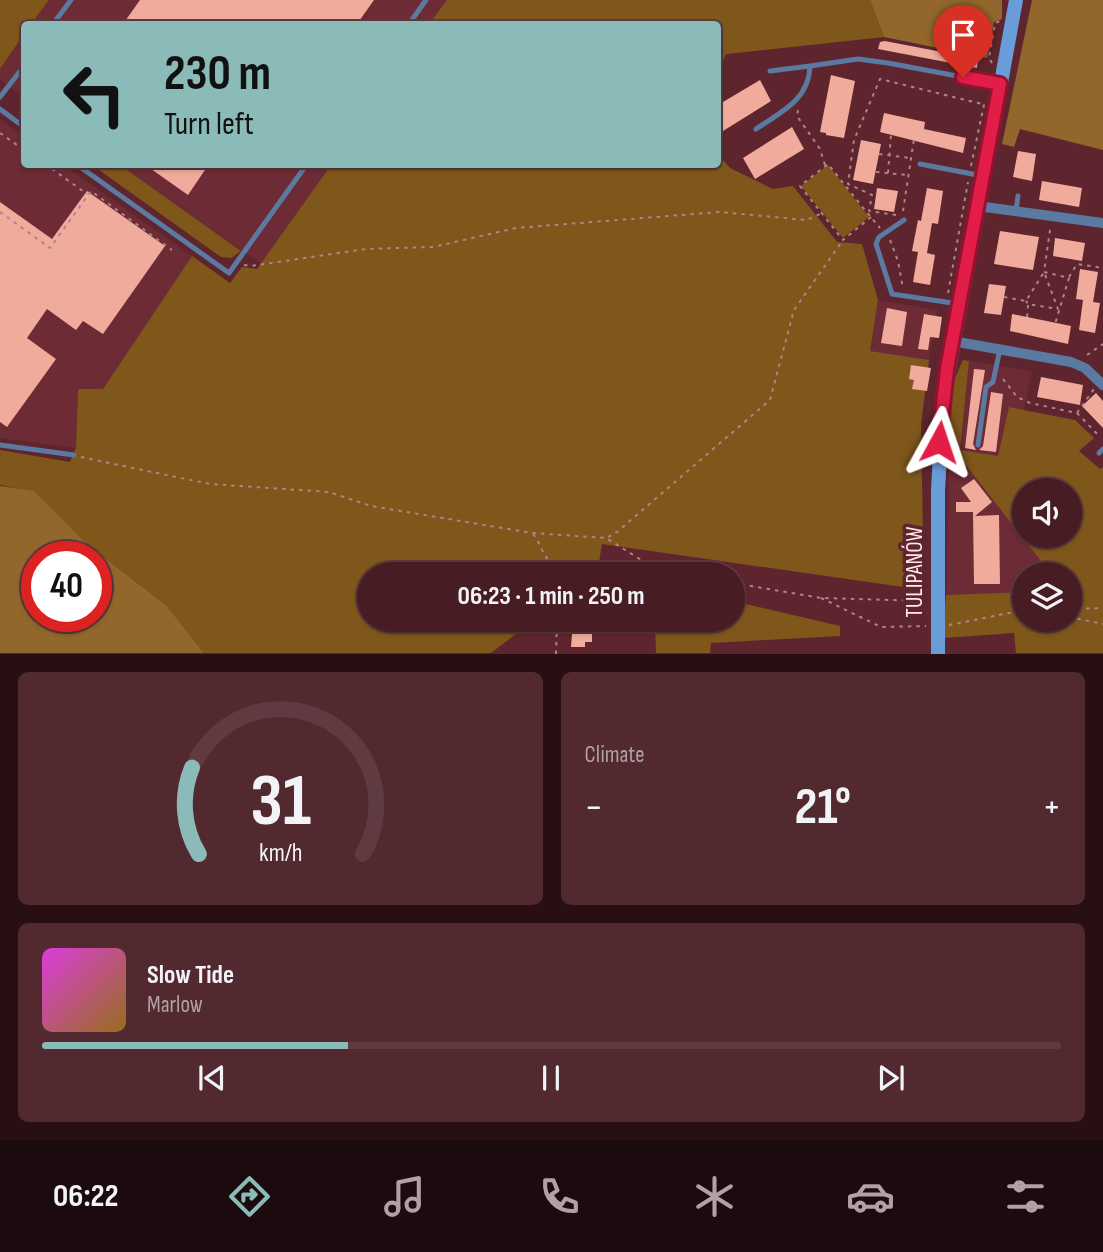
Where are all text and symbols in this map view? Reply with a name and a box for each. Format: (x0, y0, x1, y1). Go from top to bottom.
pin (933, 5, 993, 77)
icon: arrive (944, 16, 982, 54)
text: 230 m (164, 45, 271, 104)
icon: left (49, 49, 140, 140)
text: Turn left (164, 105, 254, 144)
position arrow (902, 405, 976, 479)
map controls (1012, 478, 1082, 632)
button: sound (1012, 478, 1082, 548)
street label: TULIPANÓW (901, 527, 929, 617)
speed limit sign: 40 (21, 541, 112, 632)
button: layers (1012, 562, 1082, 632)
text: 06:23 · 1 min · 250 m (458, 581, 644, 612)
text: Climate (585, 741, 644, 769)
text: 31 (250, 759, 311, 847)
text: 21° (795, 776, 851, 839)
text: − (585, 785, 603, 830)
text: + (1042, 785, 1061, 830)
text: km/h (259, 838, 302, 869)
text: Slow Tide (147, 960, 234, 991)
text: Marlow (147, 991, 203, 1019)
icon: previous (193, 1059, 231, 1097)
icon: pause (532, 1059, 570, 1097)
icon: next (872, 1059, 910, 1097)
icon: directions (225, 1172, 274, 1221)
icon: music (380, 1172, 429, 1221)
icon: phone (535, 1172, 584, 1221)
icon: climate (690, 1172, 739, 1221)
icon: car (846, 1172, 895, 1221)
icon: filters (1001, 1172, 1050, 1221)
text: 06:22 (53, 1177, 119, 1216)

